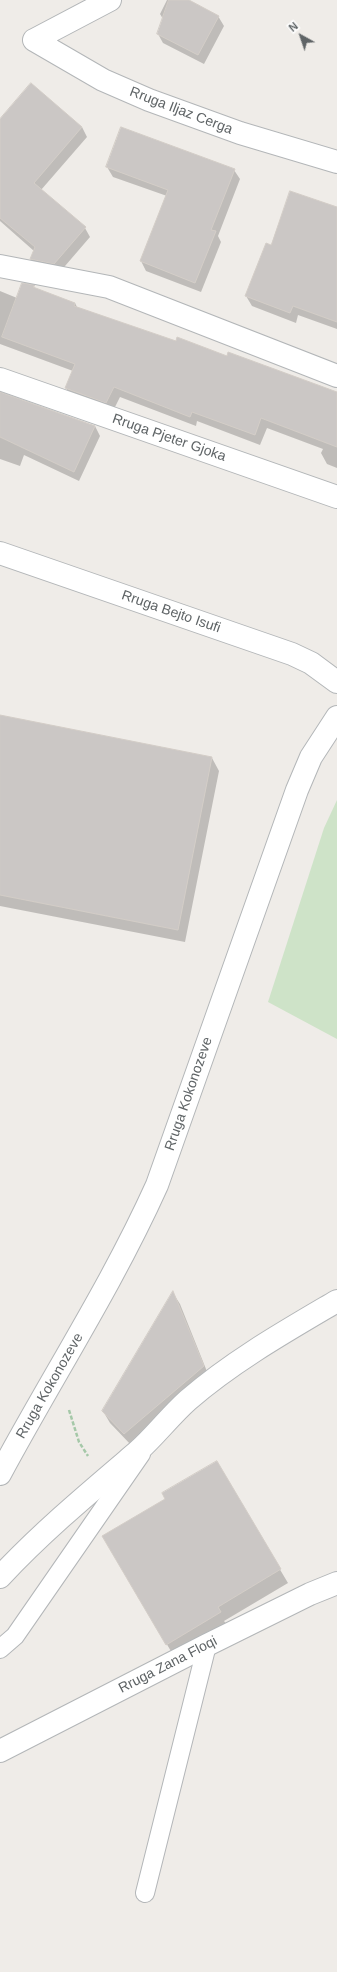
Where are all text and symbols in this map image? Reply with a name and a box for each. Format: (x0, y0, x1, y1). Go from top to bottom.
north arrow (281, 16, 321, 56)
text: N (286, 20, 300, 34)
street label: Rruga Iljaz Cerga (127, 84, 235, 138)
street label: Rruga Pjeter Gjoka (110, 411, 228, 465)
street label: Rruga Bejto Isufi (119, 587, 223, 637)
street label: Rruga Kokonozeve (162, 1035, 216, 1153)
street label: Rruga Kokonozeve (13, 1330, 87, 1442)
street label: Rruga Zana Floqi (116, 1633, 220, 1697)

